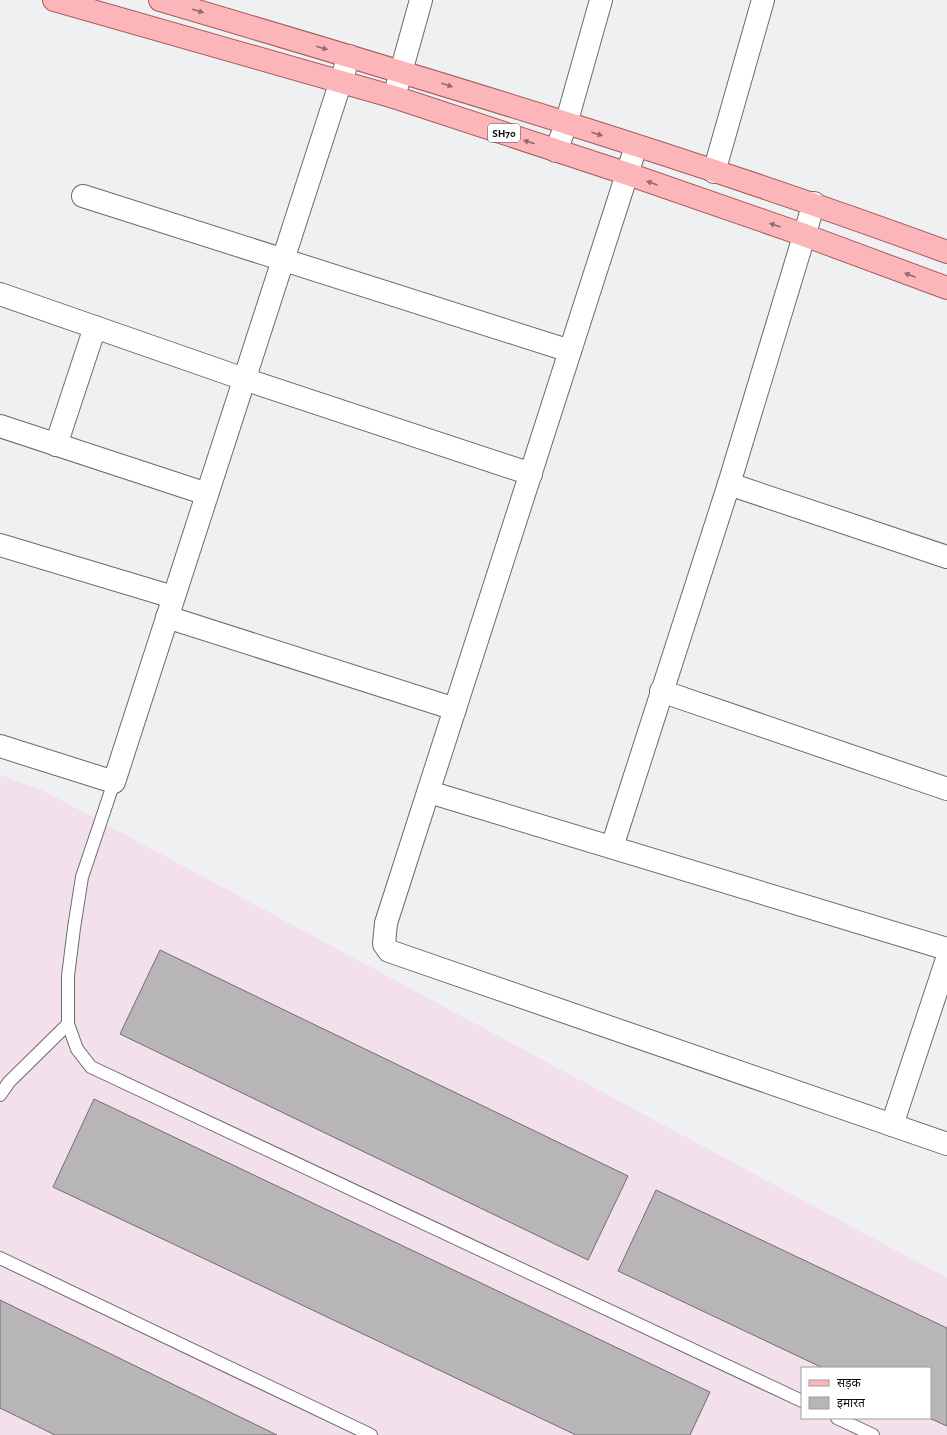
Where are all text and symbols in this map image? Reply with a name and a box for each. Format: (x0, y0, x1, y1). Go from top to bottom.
one-way arrow (192, 8, 204, 14)
one-way arrow (317, 45, 329, 51)
one-way arrow (441, 82, 453, 88)
road number: SH70 (488, 124, 520, 142)
one-way arrow (592, 131, 604, 137)
one-way arrow (523, 139, 535, 145)
one-way arrow (646, 179, 658, 185)
one-way arrow (769, 222, 781, 228)
one-way arrow (904, 271, 916, 277)
legend (801, 1367, 931, 1419)
text: सड़क (837, 1377, 862, 1390)
text: इमारत (837, 1397, 866, 1410)

